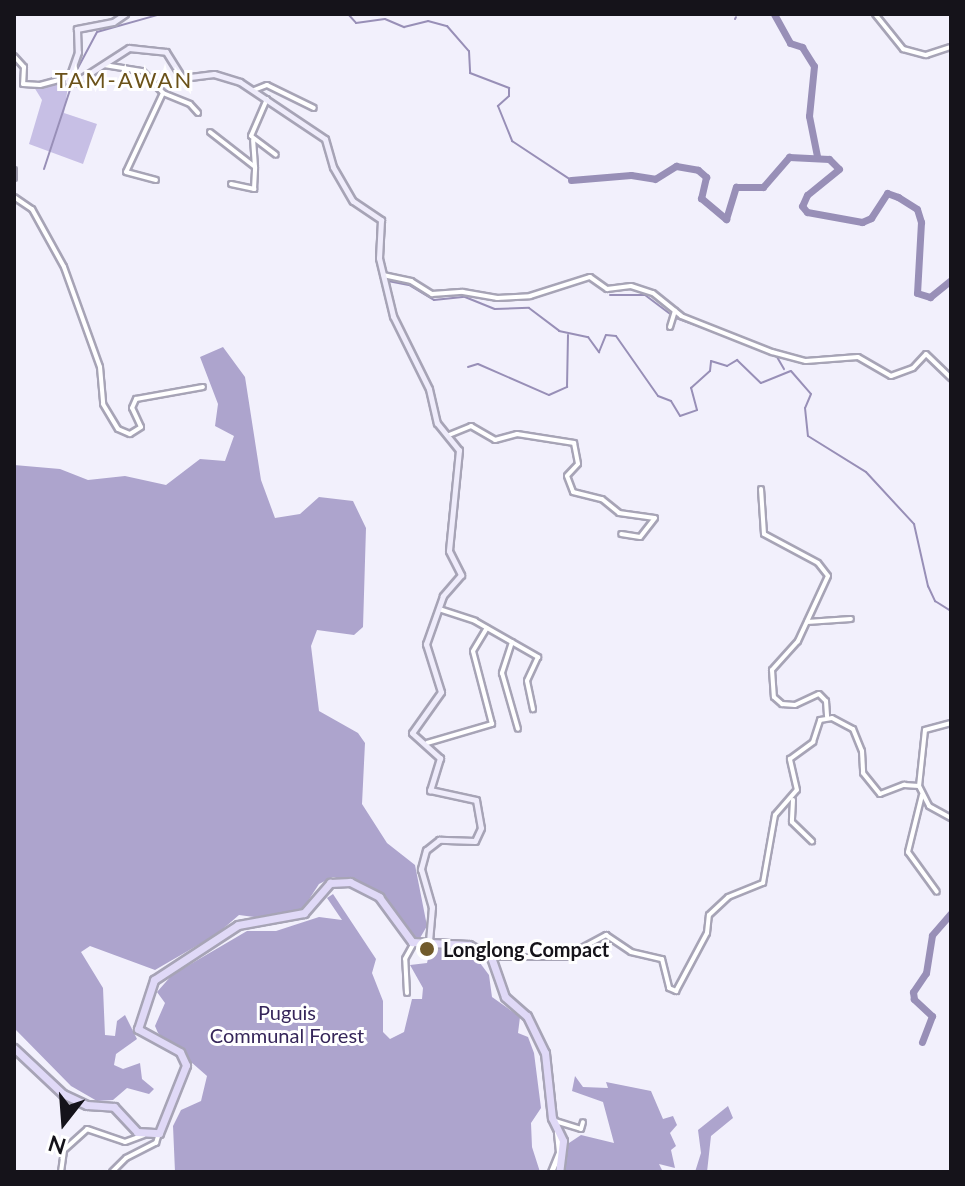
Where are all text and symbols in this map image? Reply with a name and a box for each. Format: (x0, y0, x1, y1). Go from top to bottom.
district label: TAM-AWAN (55, 67, 193, 93)
place label: Longlong Compact (443, 937, 609, 961)
marker: Longlong Compact (418, 940, 436, 958)
park label: Puguis Communal Forest (210, 1001, 364, 1048)
north arrow (24, 1082, 104, 1162)
text: N (45, 1130, 69, 1161)

